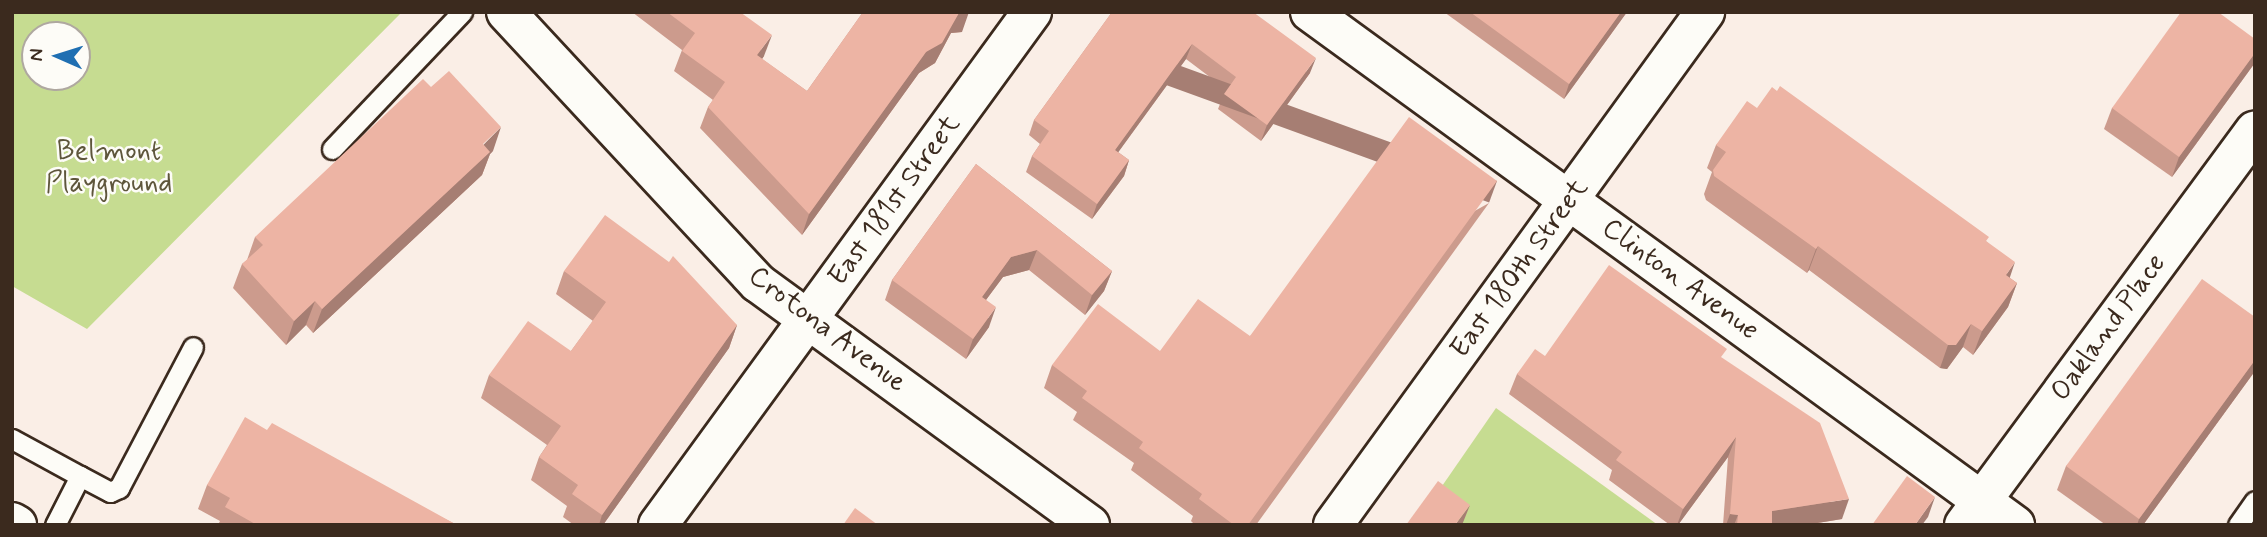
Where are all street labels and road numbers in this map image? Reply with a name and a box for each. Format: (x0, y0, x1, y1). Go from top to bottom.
street label: East 181st Street (822, 109, 968, 293)
street label: East 180th Street (1444, 173, 1596, 365)
street label: Clinton Avenue (1594, 211, 1766, 349)
street label: Oakland Place (2044, 248, 2174, 408)
street label: Crotona Avenue (740, 258, 914, 402)

